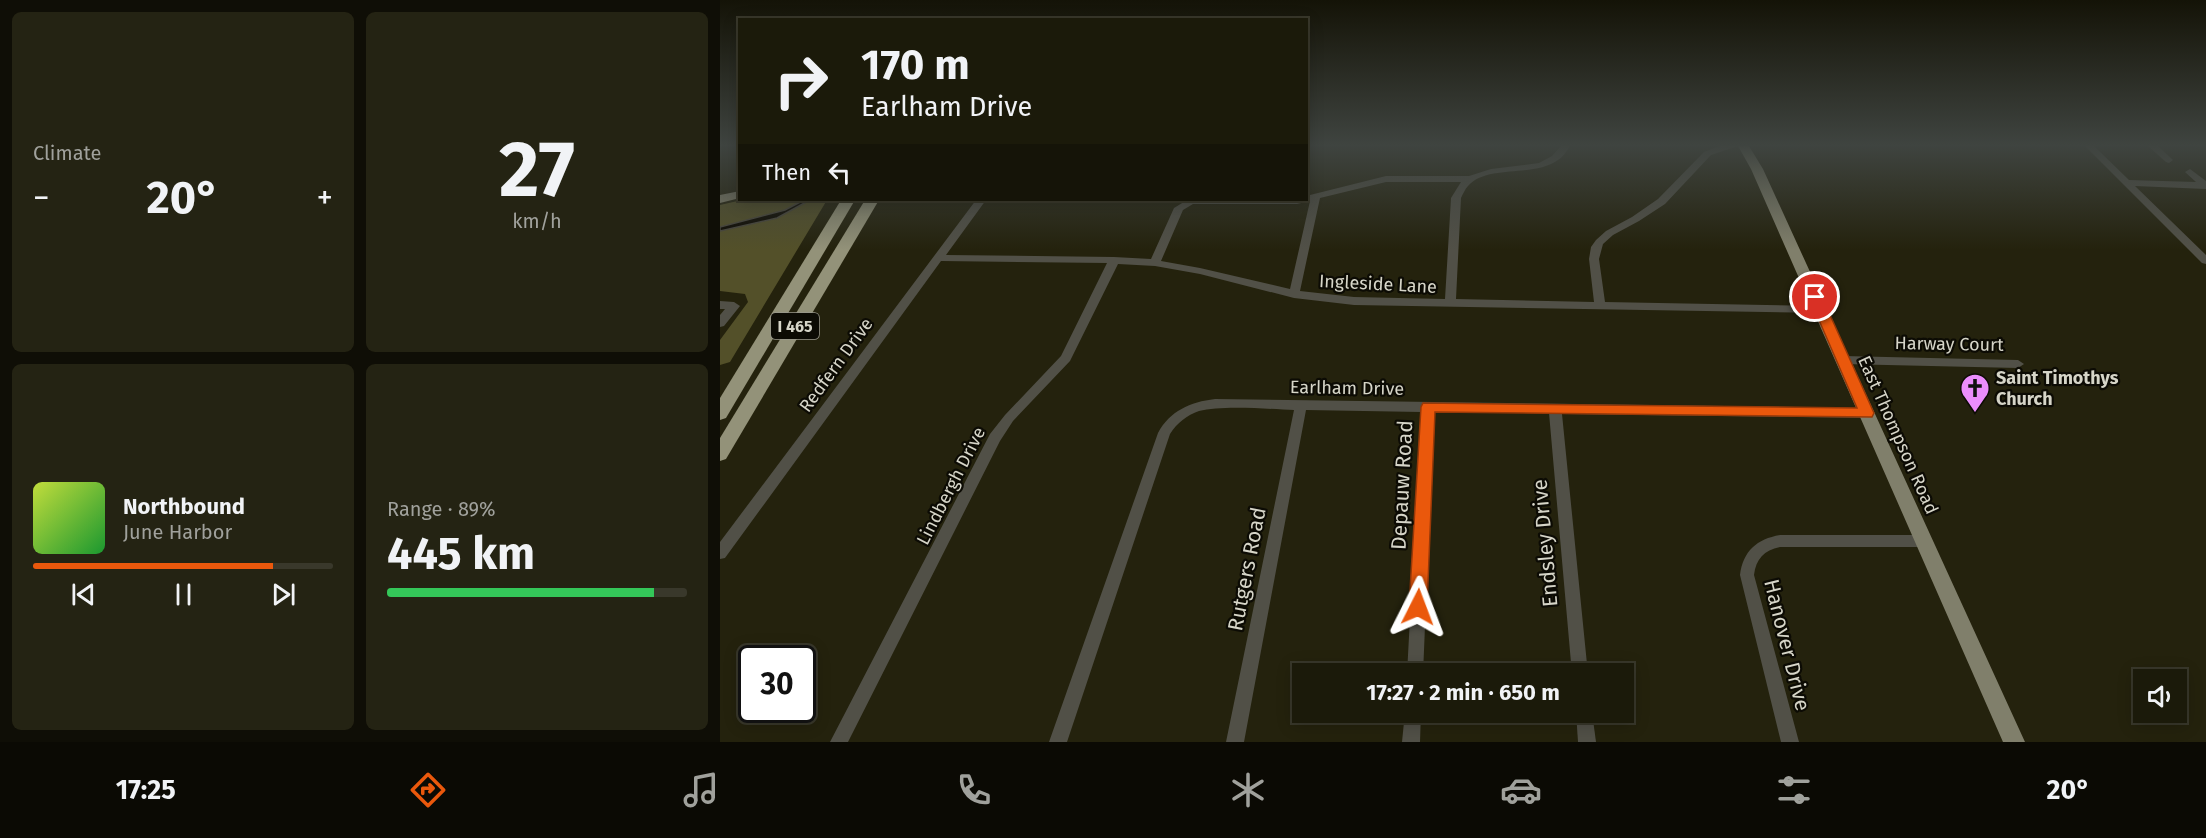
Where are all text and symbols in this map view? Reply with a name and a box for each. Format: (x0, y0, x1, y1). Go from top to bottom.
text: 170 m (861, 40, 970, 90)
icon: right (762, 42, 840, 120)
text: Earlham Drive (861, 91, 1032, 123)
text: 27 (499, 123, 575, 217)
text: Climate (33, 141, 101, 165)
icon: left (823, 156, 856, 189)
text: Then (762, 159, 811, 186)
text: 20° (146, 171, 220, 225)
text: − (33, 178, 50, 218)
text: + (317, 178, 333, 218)
text: km/h (512, 209, 562, 233)
street label: Ingleside Lane (1319, 270, 1437, 298)
pin (1789, 271, 1840, 322)
icon: arrive (1798, 280, 1831, 313)
road number: I 465 (771, 313, 819, 339)
street label: Redfern Drive (794, 313, 878, 417)
street label: Harway Court (1894, 332, 2004, 356)
street label: East Thompson Road (1853, 352, 1943, 518)
place label: Saint Timothys Church (1996, 367, 2119, 410)
church icon: Saint Timothys Church (1959, 372, 1991, 414)
street label: Earlham Drive (1290, 376, 1404, 400)
street label: Depauw Road (1386, 419, 1418, 551)
street label: Lindbergh Drive (912, 423, 990, 549)
street label: Endsley Drive (1526, 478, 1564, 608)
text: Northbound (123, 493, 245, 520)
text: Range · 89% (387, 497, 496, 521)
street label: Rutgers Road (1222, 505, 1272, 633)
text: June Harbor (123, 520, 232, 544)
text: 445 km (387, 527, 535, 581)
position arrow (1386, 575, 1450, 639)
street label: Hanover Drive (1758, 576, 1816, 714)
icon: previous (67, 578, 100, 611)
icon: pause (167, 578, 200, 611)
icon: next (267, 578, 300, 611)
speed limit sign: 30 (738, 645, 816, 723)
map controls (2133, 669, 2187, 723)
button: sound (2133, 669, 2187, 723)
text: 17:27 · 2 min · 650 m (1366, 679, 1560, 706)
icon: directions (407, 769, 449, 811)
icon: music (680, 769, 722, 811)
icon: phone (953, 769, 995, 811)
icon: climate (1227, 769, 1269, 811)
icon: car (1500, 769, 1542, 811)
icon: filters (1773, 769, 1815, 811)
text: 17:25 (116, 774, 176, 806)
text: 20° (2046, 774, 2090, 806)

